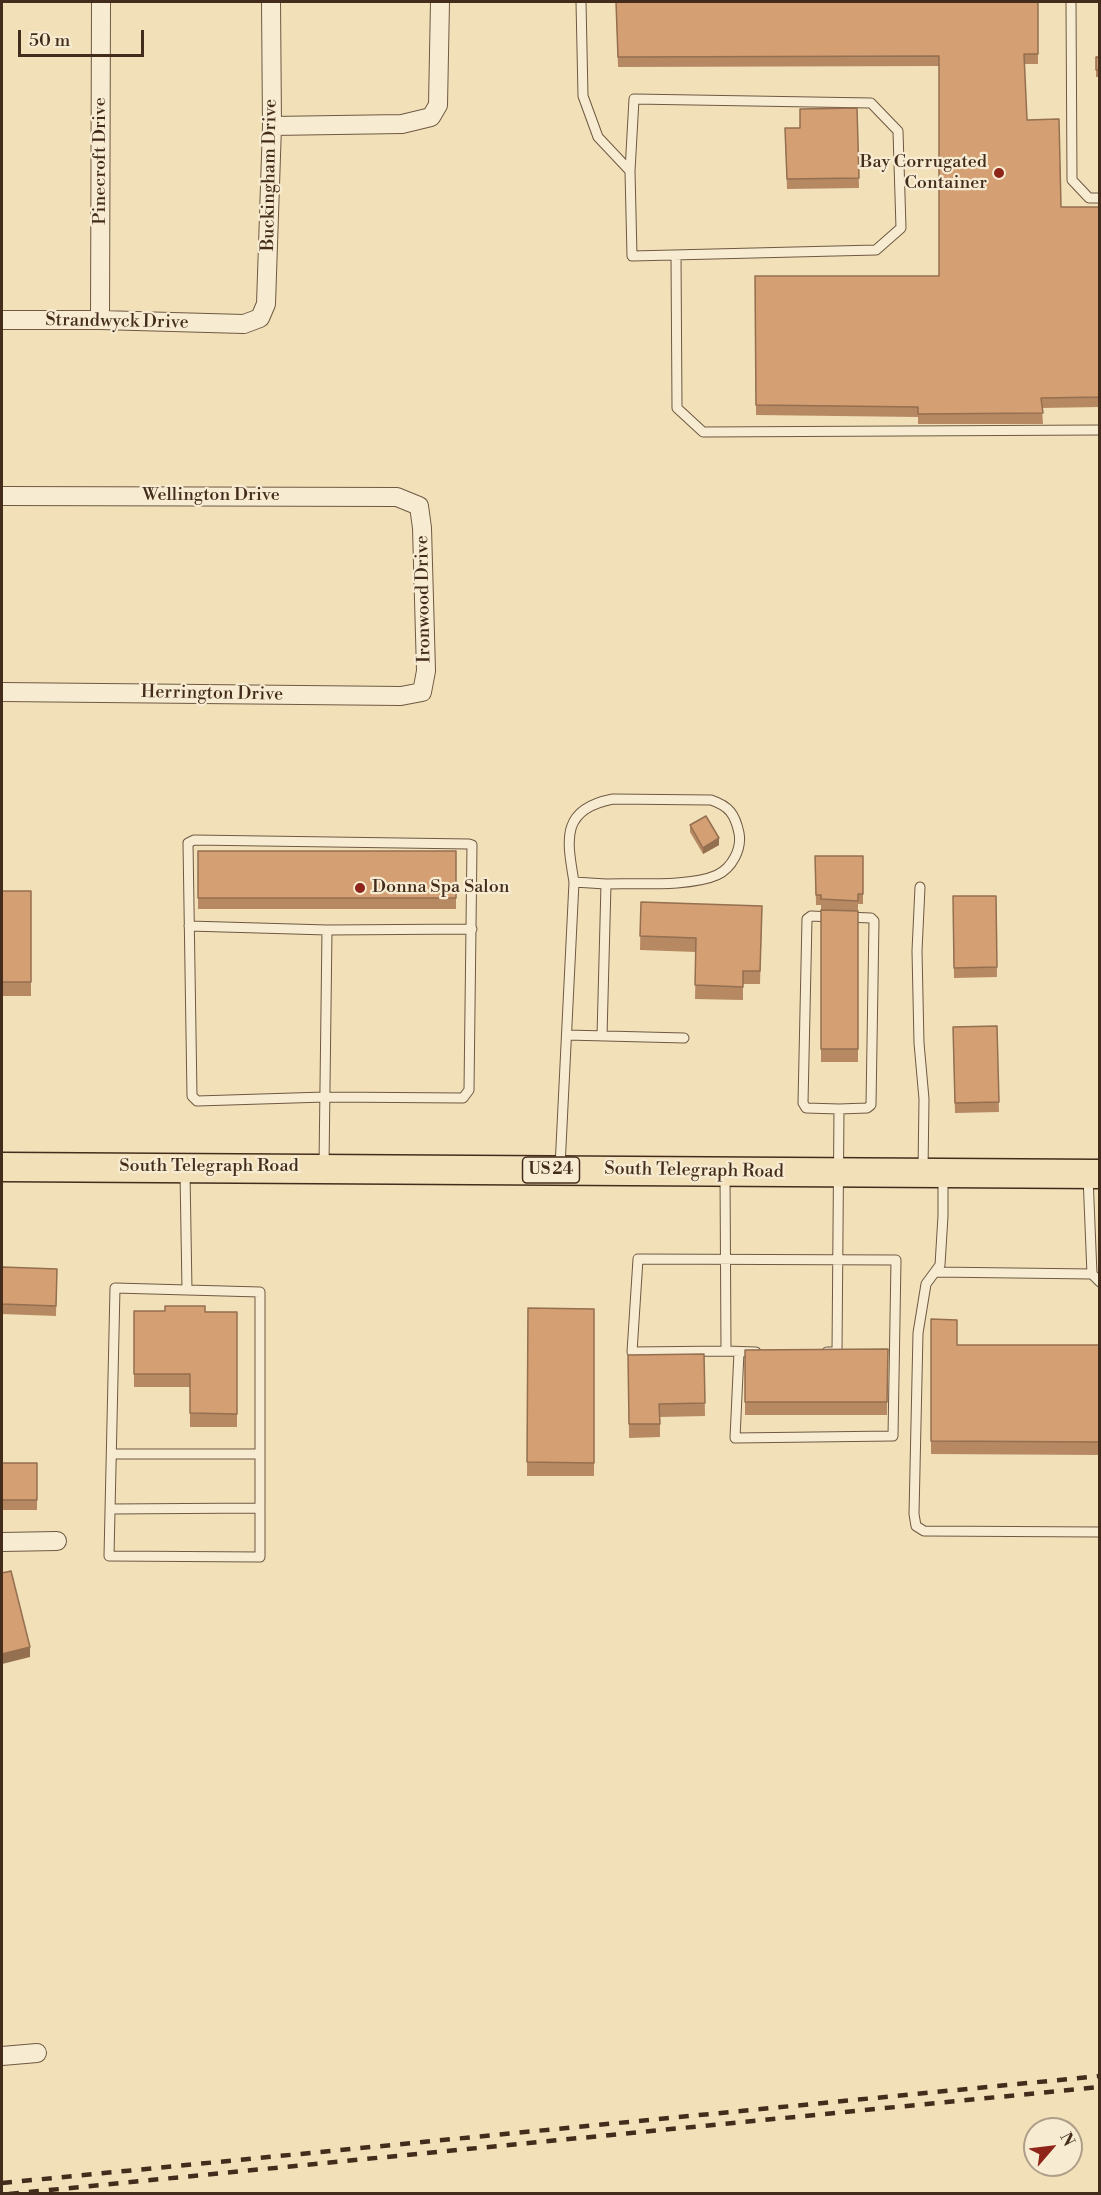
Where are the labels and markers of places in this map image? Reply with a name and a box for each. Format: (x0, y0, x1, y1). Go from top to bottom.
place label: Bay Corrugated Container (860, 152, 987, 195)
marker: Bay Corrugated Container (992, 166, 1006, 180)
place label: Donna Spa Salon (372, 877, 510, 899)
marker: Donna Spa Salon (353, 881, 367, 895)

